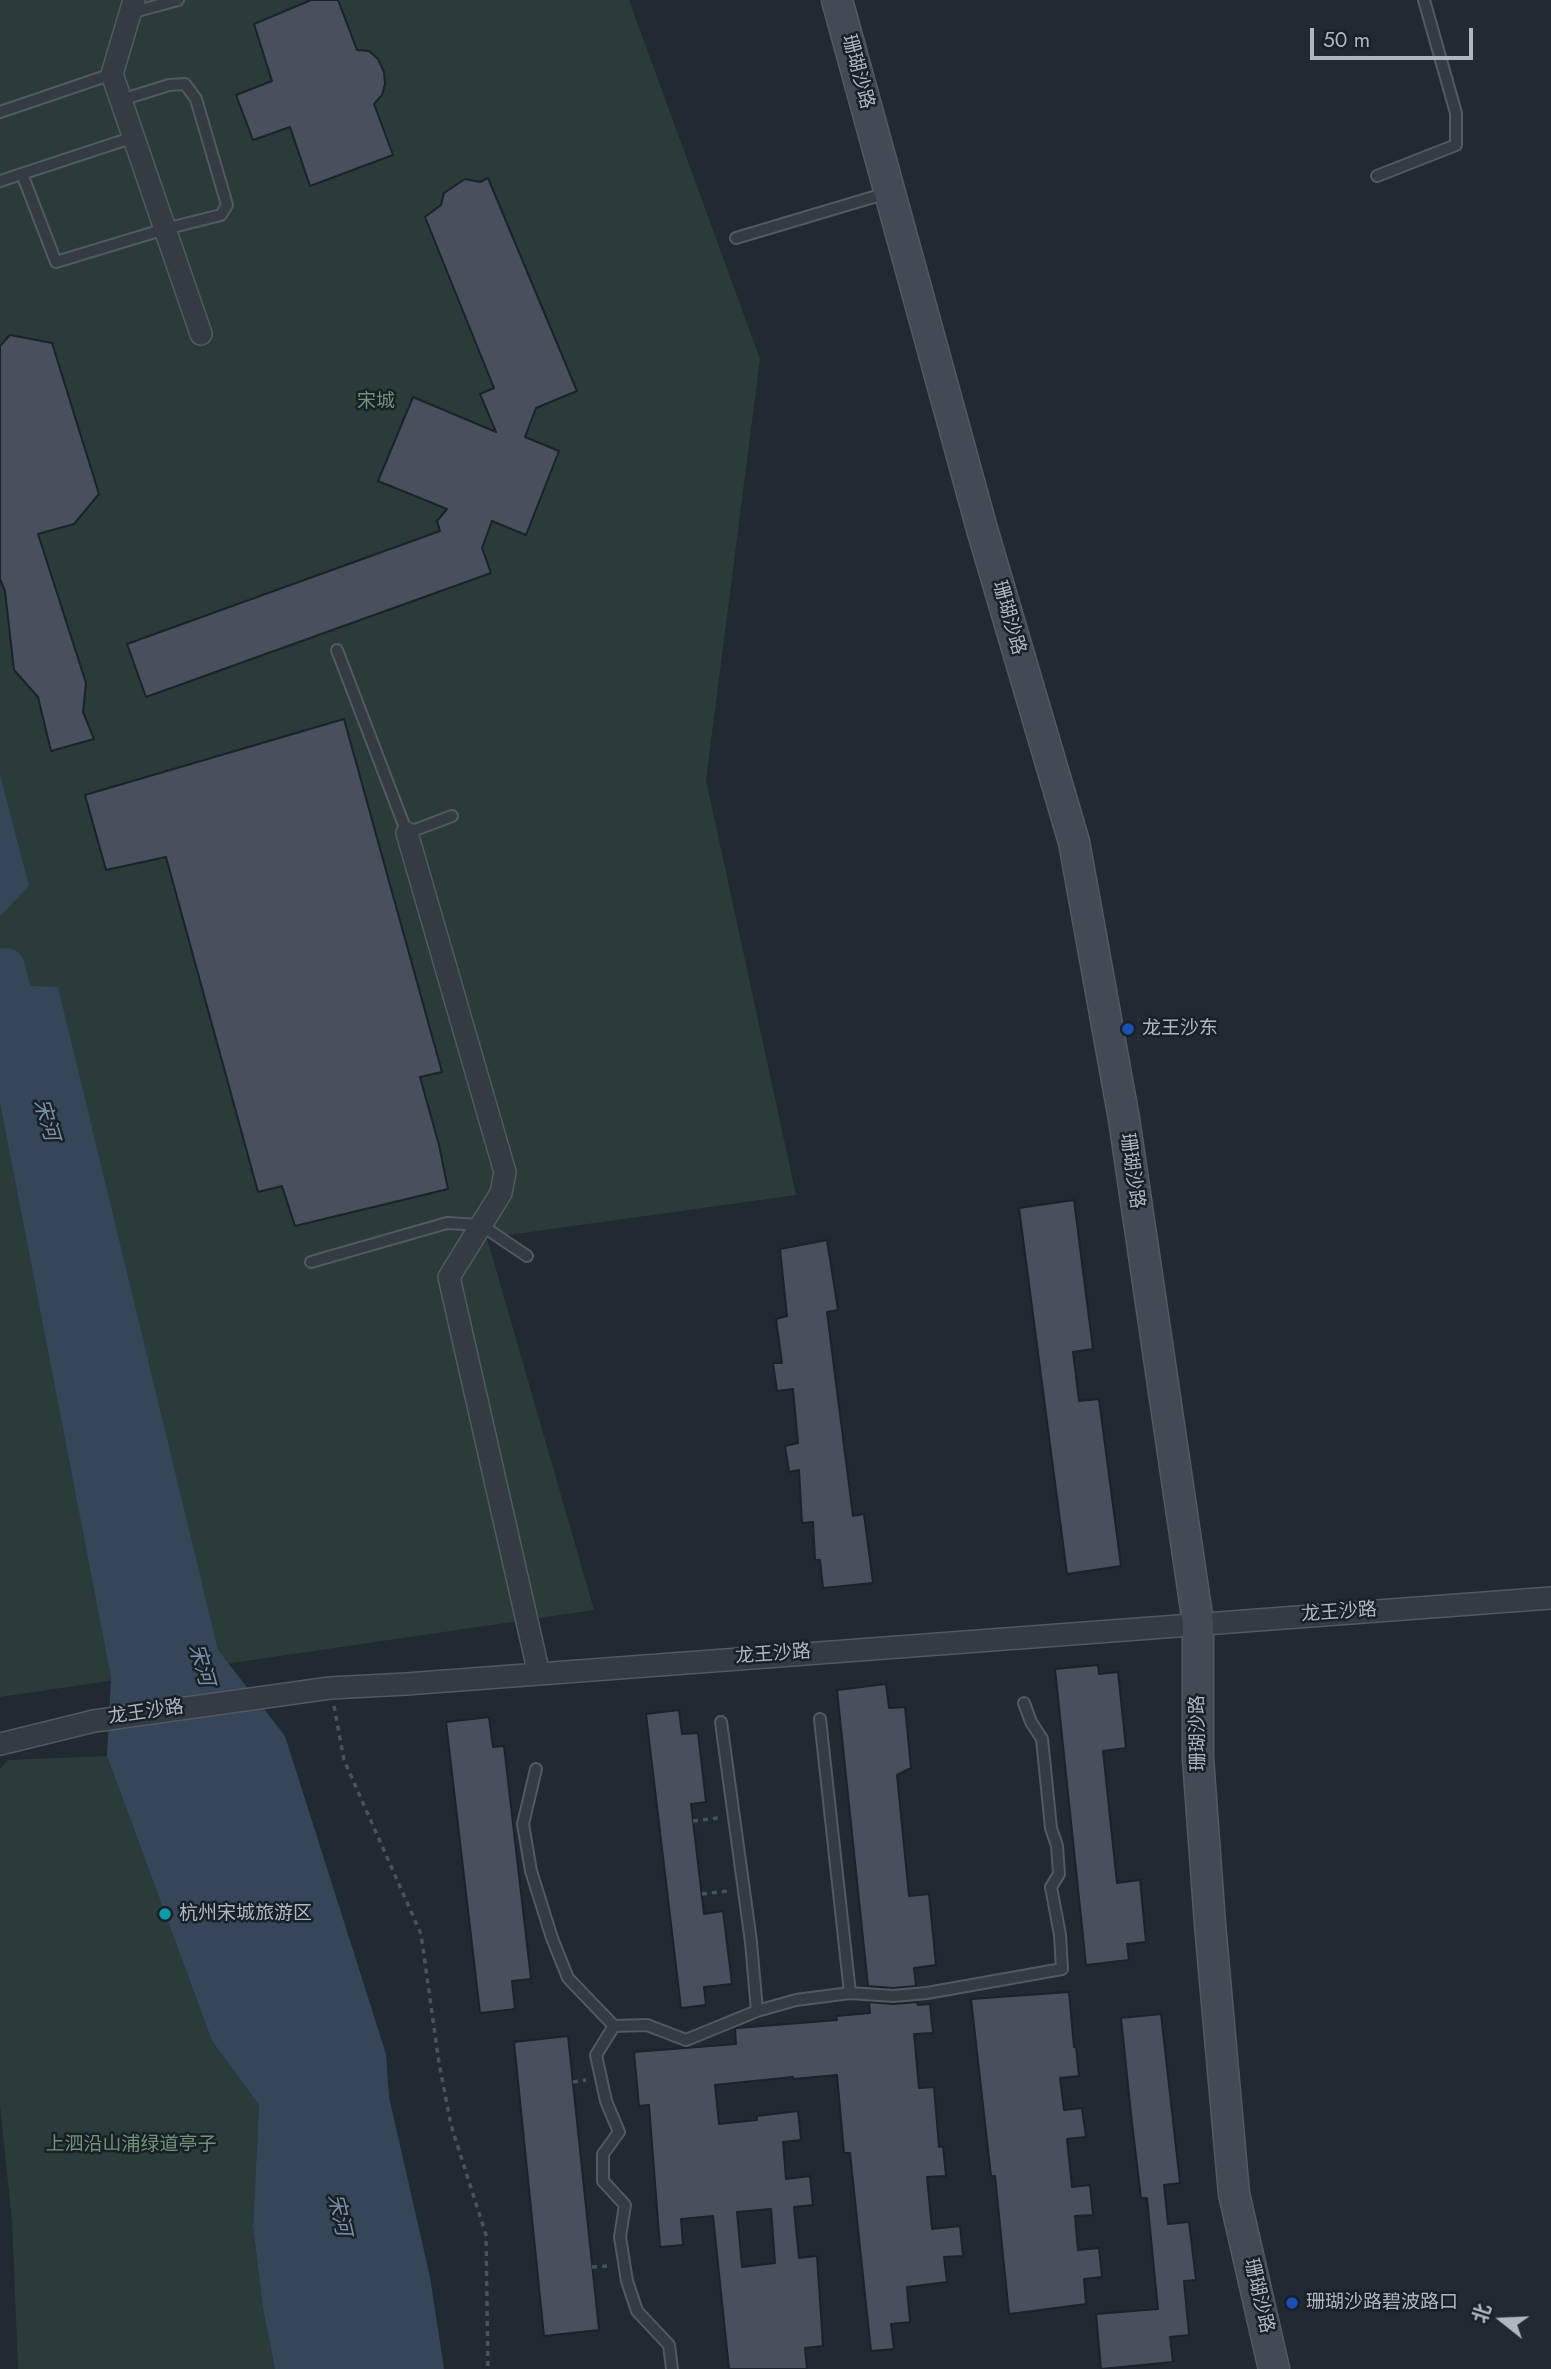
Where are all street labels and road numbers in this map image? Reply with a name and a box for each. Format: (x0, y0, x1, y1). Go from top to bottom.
street label: 珊瑚沙路 (836, 32, 878, 112)
street label: 珊瑚沙路 (987, 578, 1029, 658)
street label: 珊瑚沙路 (1114, 1132, 1148, 1210)
street label: 龙王沙路 (1300, 1599, 1378, 1627)
street label: 龙王沙路 (734, 1641, 812, 1669)
street label: 珊瑚沙路 (1187, 1695, 1211, 1771)
street label: 龙王沙路 (107, 1696, 185, 1730)
street label: 珊瑚沙路 (1238, 2256, 1278, 2336)

